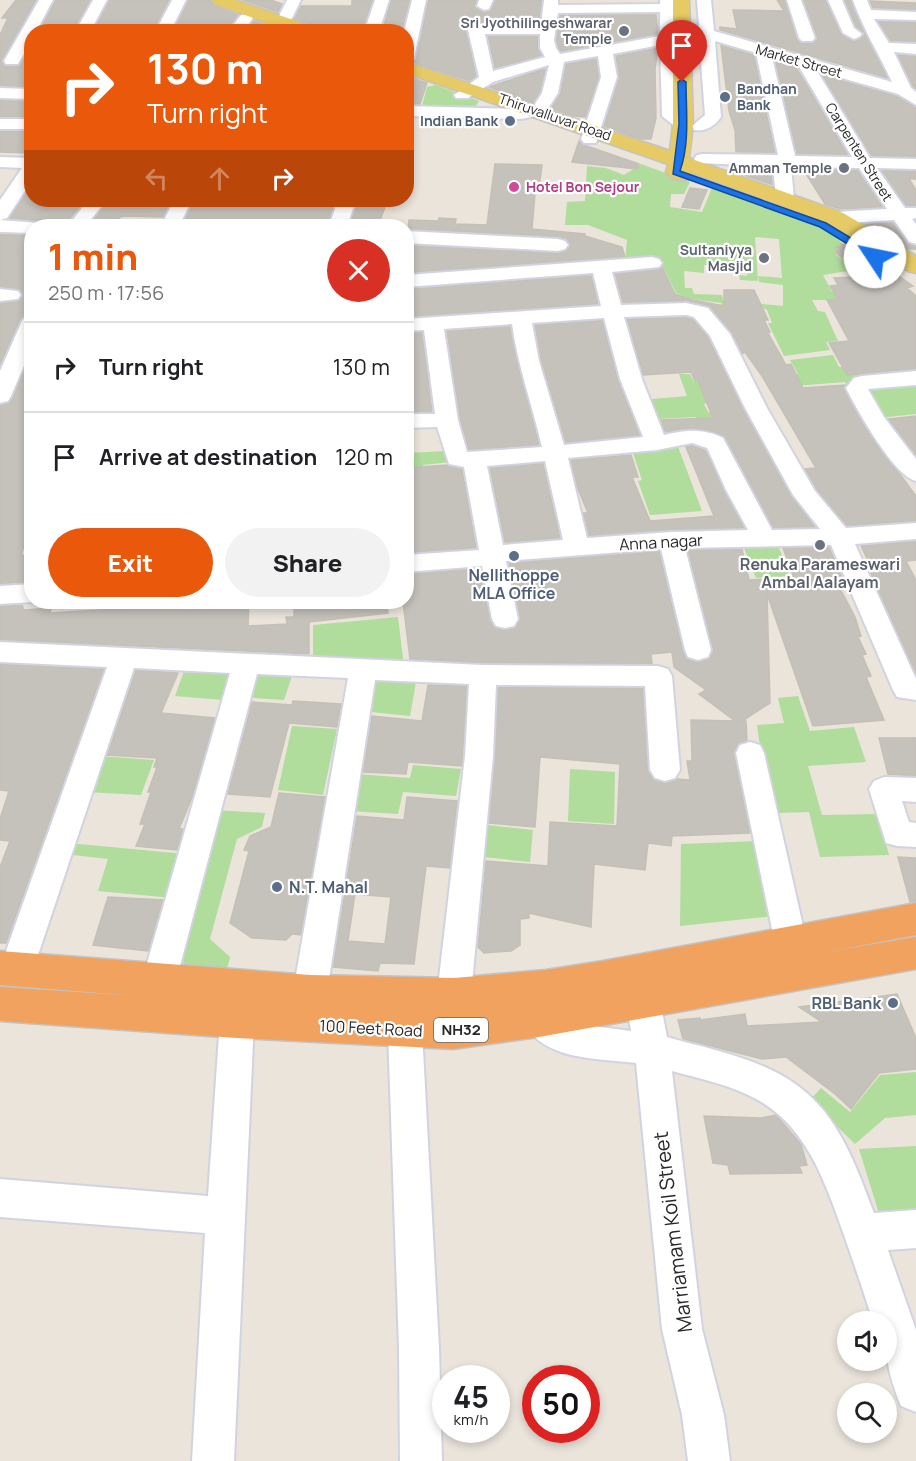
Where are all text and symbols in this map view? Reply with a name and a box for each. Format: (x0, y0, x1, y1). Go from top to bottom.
place label: Sri Jyothilingeshwarar Temple (461, 13, 612, 48)
pin (656, 20, 707, 82)
marker: Sri Jyothilingeshwarar Temple (617, 24, 631, 38)
icon: arrive (665, 29, 698, 62)
text: 130 m (147, 39, 264, 97)
street label: Market Street (754, 39, 845, 82)
icon: right (48, 48, 126, 126)
place label: Bandhan Bank (737, 79, 797, 114)
street label: Thiruvalluvar Road (496, 88, 614, 145)
marker: Bandhan Bank (718, 90, 732, 104)
text: Turn right (147, 94, 268, 131)
street label: Carpenten Street (821, 99, 898, 205)
place label: Indian Bank (420, 111, 498, 130)
marker: Indian Bank (503, 114, 517, 128)
place label: Amman Temple (729, 158, 832, 177)
marker: Amman Temple (837, 161, 851, 175)
icon: left (140, 162, 173, 195)
icon: ahead (203, 162, 236, 195)
icon: right (266, 162, 299, 195)
place label: Hotel Bon Sejour (526, 177, 640, 196)
marker: Hotel Bon Sejour (507, 180, 521, 194)
position arrow (843, 225, 907, 289)
text: 1 min (48, 232, 138, 281)
button: close (327, 239, 390, 302)
place label: Sultaniyya Masjid (680, 240, 752, 275)
marker: Sultaniyya Masjid (757, 251, 771, 265)
text: 250 m · 17:56 (48, 279, 164, 306)
icon: right (48, 351, 81, 384)
text: Turn right (99, 352, 204, 382)
text: 130 m (333, 352, 390, 382)
icon: arrive (48, 441, 81, 474)
text: Arrive at destination (99, 442, 317, 472)
text: 120 m (335, 442, 393, 472)
button: Exit (48, 528, 213, 597)
button: Share (225, 528, 390, 597)
street label: Anna nagar (619, 529, 704, 555)
marker: Renuka Parameswari Ambal Aalayam (813, 538, 827, 552)
marker: Nellithoppe MLA Office (507, 549, 521, 563)
place label: Renuka Parameswari Ambal Aalayam (740, 553, 900, 593)
place label: Nellithoppe MLA Office (469, 564, 560, 604)
place label: N.T. Mahal (289, 876, 368, 898)
marker: N.T. Mahal (270, 880, 284, 894)
place label: RBL Bank (811, 992, 881, 1014)
marker: RBL Bank (886, 996, 900, 1010)
street label: 100 Feet Road (319, 1014, 423, 1042)
road number: NH32 (434, 1018, 488, 1042)
street label: Marriamam Koil Street (647, 1130, 698, 1334)
map controls (837, 1311, 897, 1443)
button: sound (837, 1311, 897, 1371)
speed limit sign: 50 (522, 1365, 600, 1443)
text: 45 (453, 1376, 489, 1417)
button: search (837, 1383, 897, 1443)
text: km/h (454, 1409, 488, 1430)

